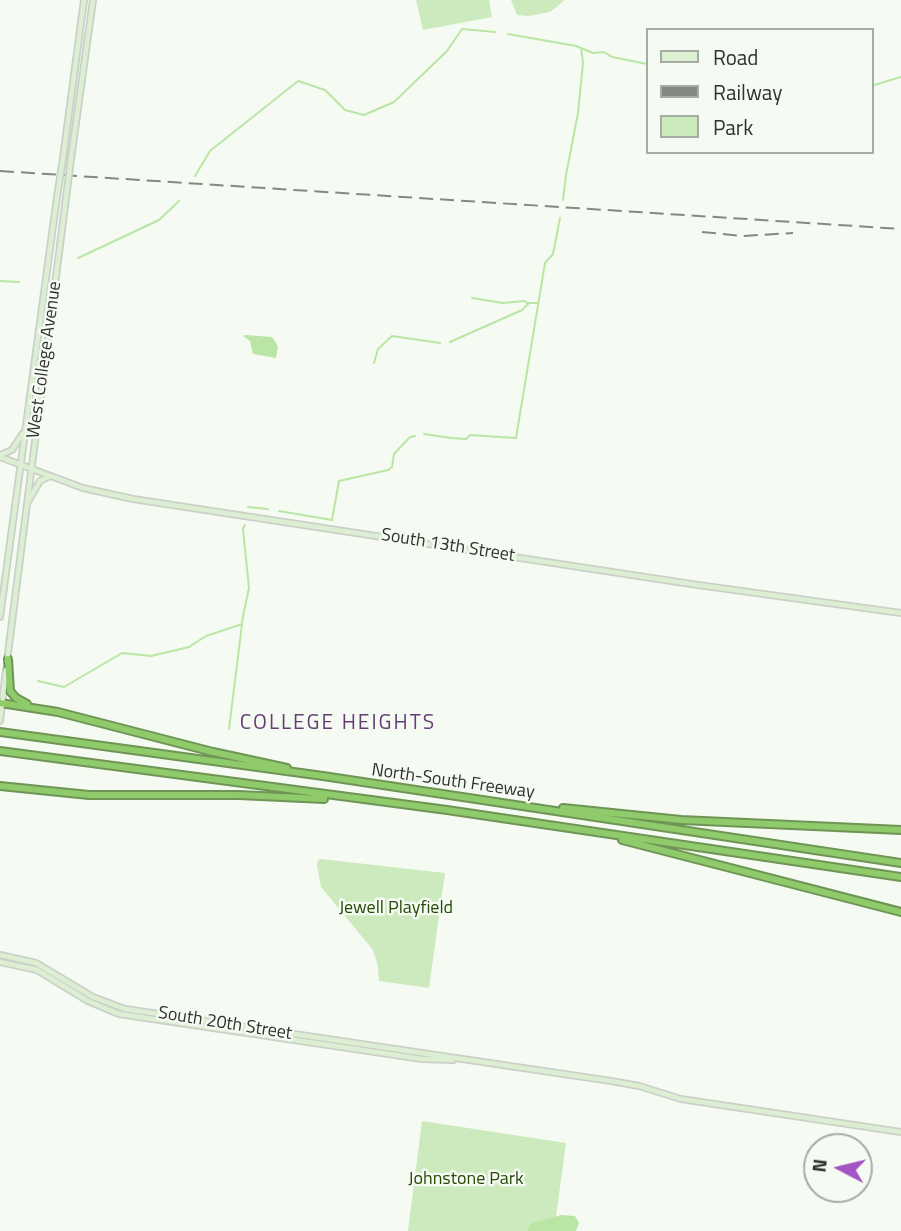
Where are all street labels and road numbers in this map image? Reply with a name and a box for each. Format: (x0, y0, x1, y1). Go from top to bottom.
street label: West College Avenue (23, 280, 67, 440)
street label: South 13th Street (380, 525, 516, 567)
street label: North-South Freeway (370, 760, 536, 804)
street label: South 20th Street (157, 1003, 293, 1045)

